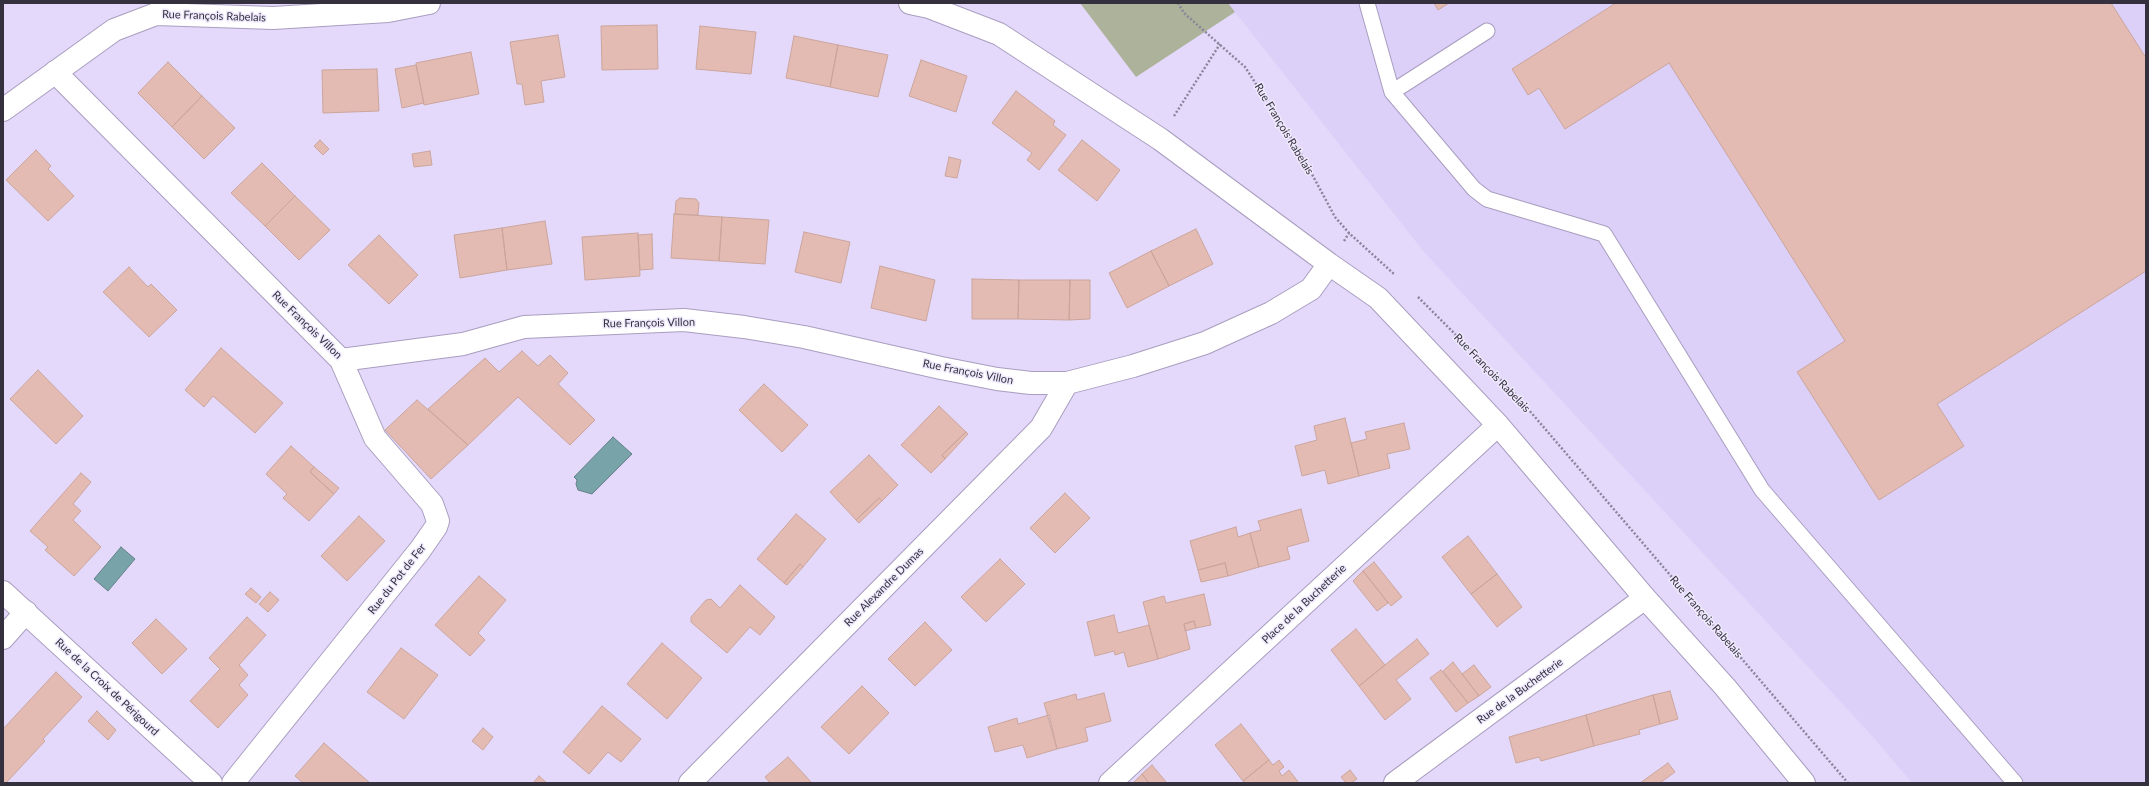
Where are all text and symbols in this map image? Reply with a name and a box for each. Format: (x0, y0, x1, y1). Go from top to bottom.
street label: Rue François Rabelais (162, 8, 266, 24)
street label: Rue François Rabelais (1252, 81, 1316, 177)
street label: Rue François Villon (269, 288, 345, 362)
street label: Rue François Villon (603, 316, 695, 330)
street label: Rue François Rabelais (1451, 331, 1533, 415)
street label: Rue François Villon (922, 357, 1014, 387)
street label: Rue du Pot de Fer (365, 541, 429, 617)
street label: Rue Alexandre Dumas (842, 545, 926, 629)
street label: Place de la Buchetterie (1259, 562, 1349, 646)
street label: Rue François Rabelais (1667, 573, 1745, 661)
street label: Rue de la Croix de Périgourd (52, 636, 162, 738)
street label: Rue de la Buchetterie (1474, 655, 1566, 727)

